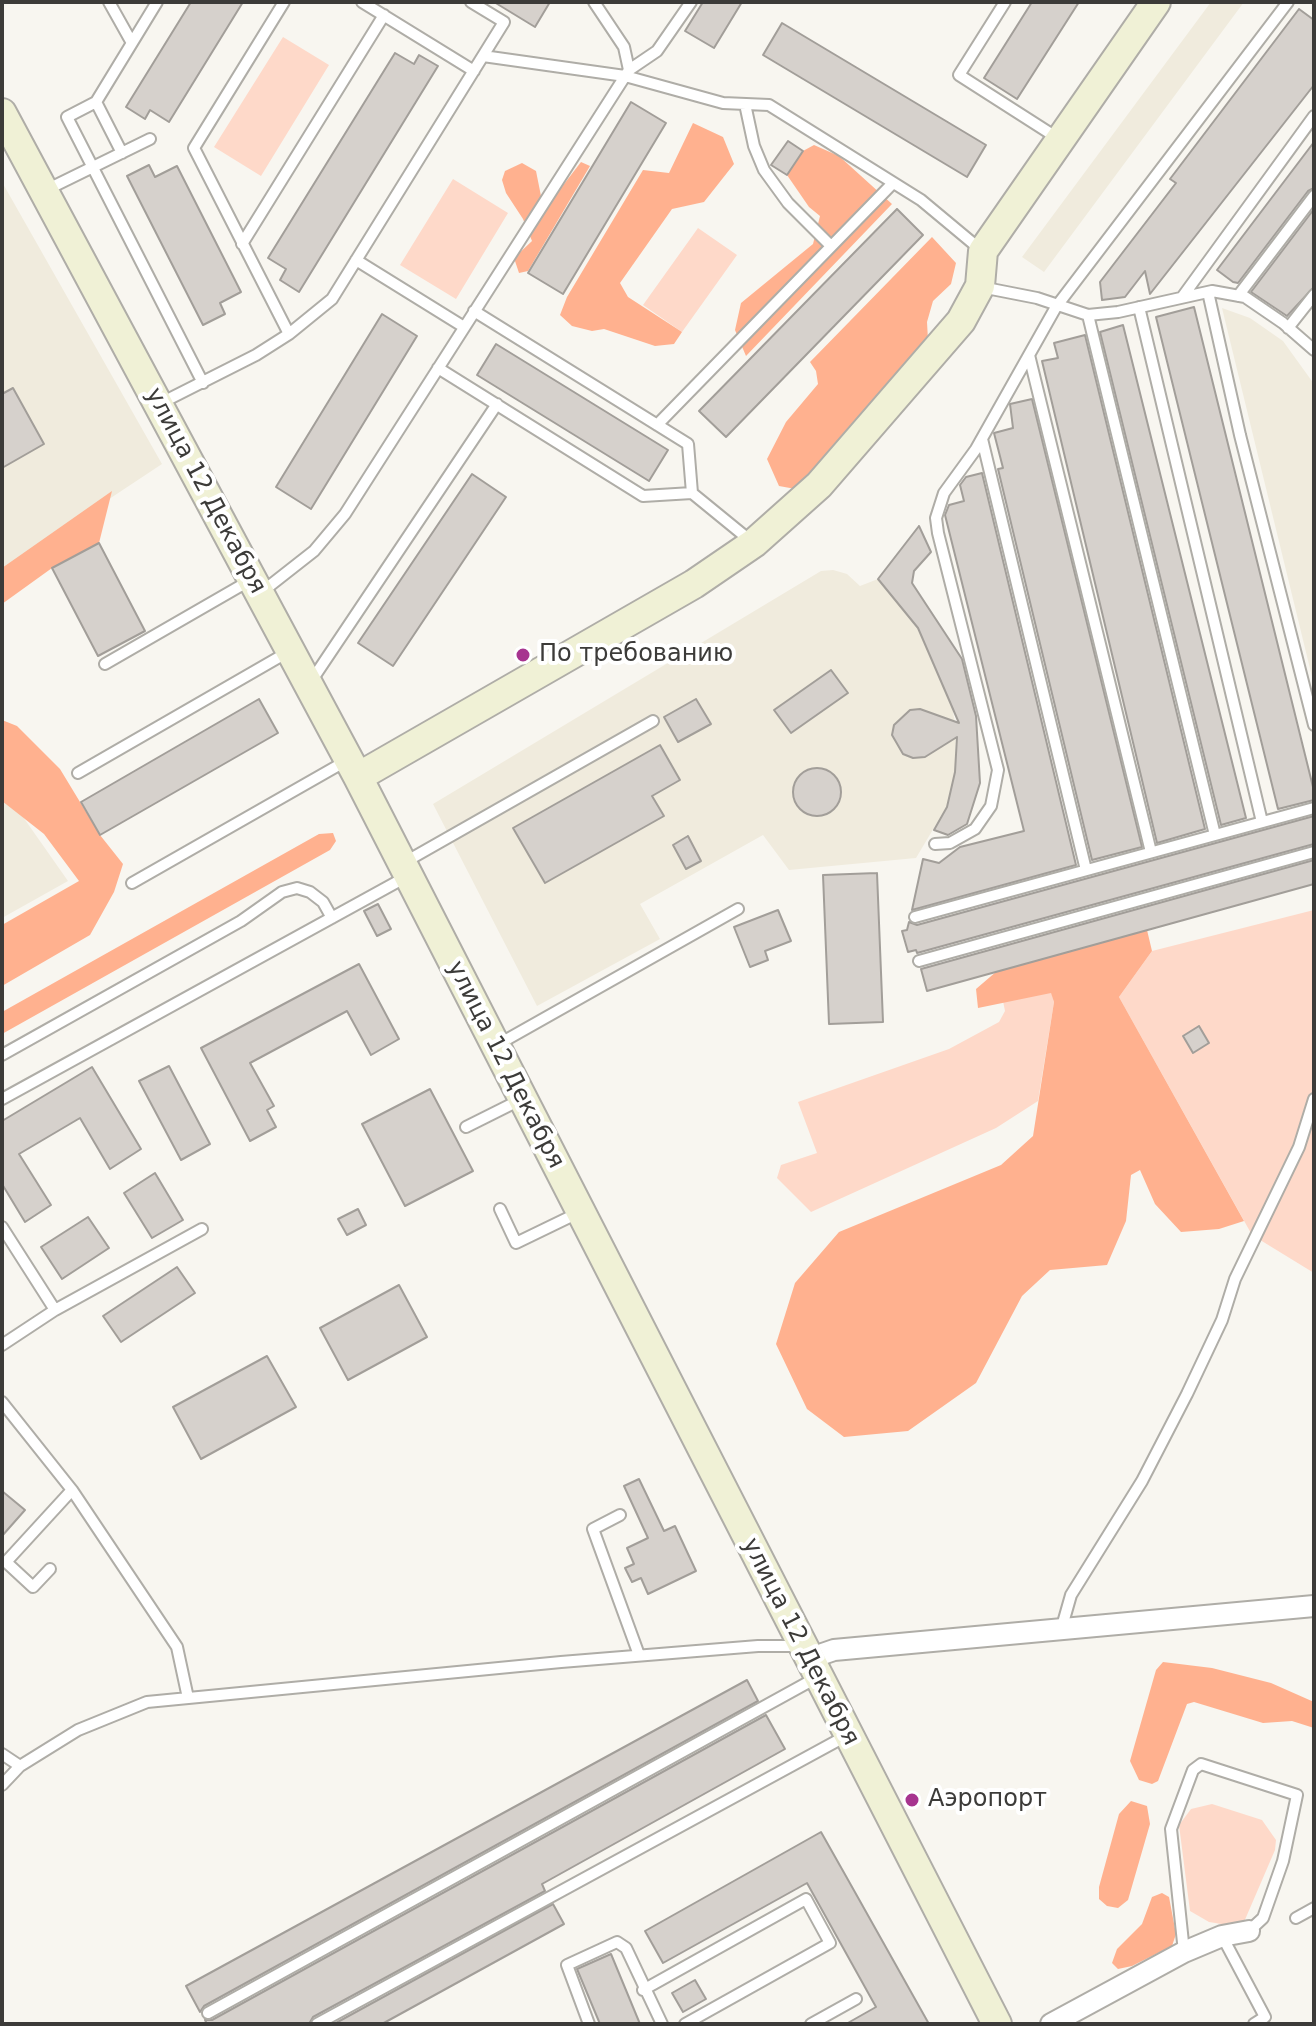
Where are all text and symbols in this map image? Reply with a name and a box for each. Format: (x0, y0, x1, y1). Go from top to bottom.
street label: улица 12 Декабря (138, 383, 272, 599)
place label: По требованию (539, 641, 733, 669)
marker: По требованию (514, 646, 532, 664)
street label: улица 12 Декабря (440, 956, 570, 1174)
street label: улица 12 Декабря (735, 1533, 865, 1751)
place label: Аэропорт (928, 1786, 1047, 1814)
marker: Аэропорт (903, 1791, 921, 1809)

